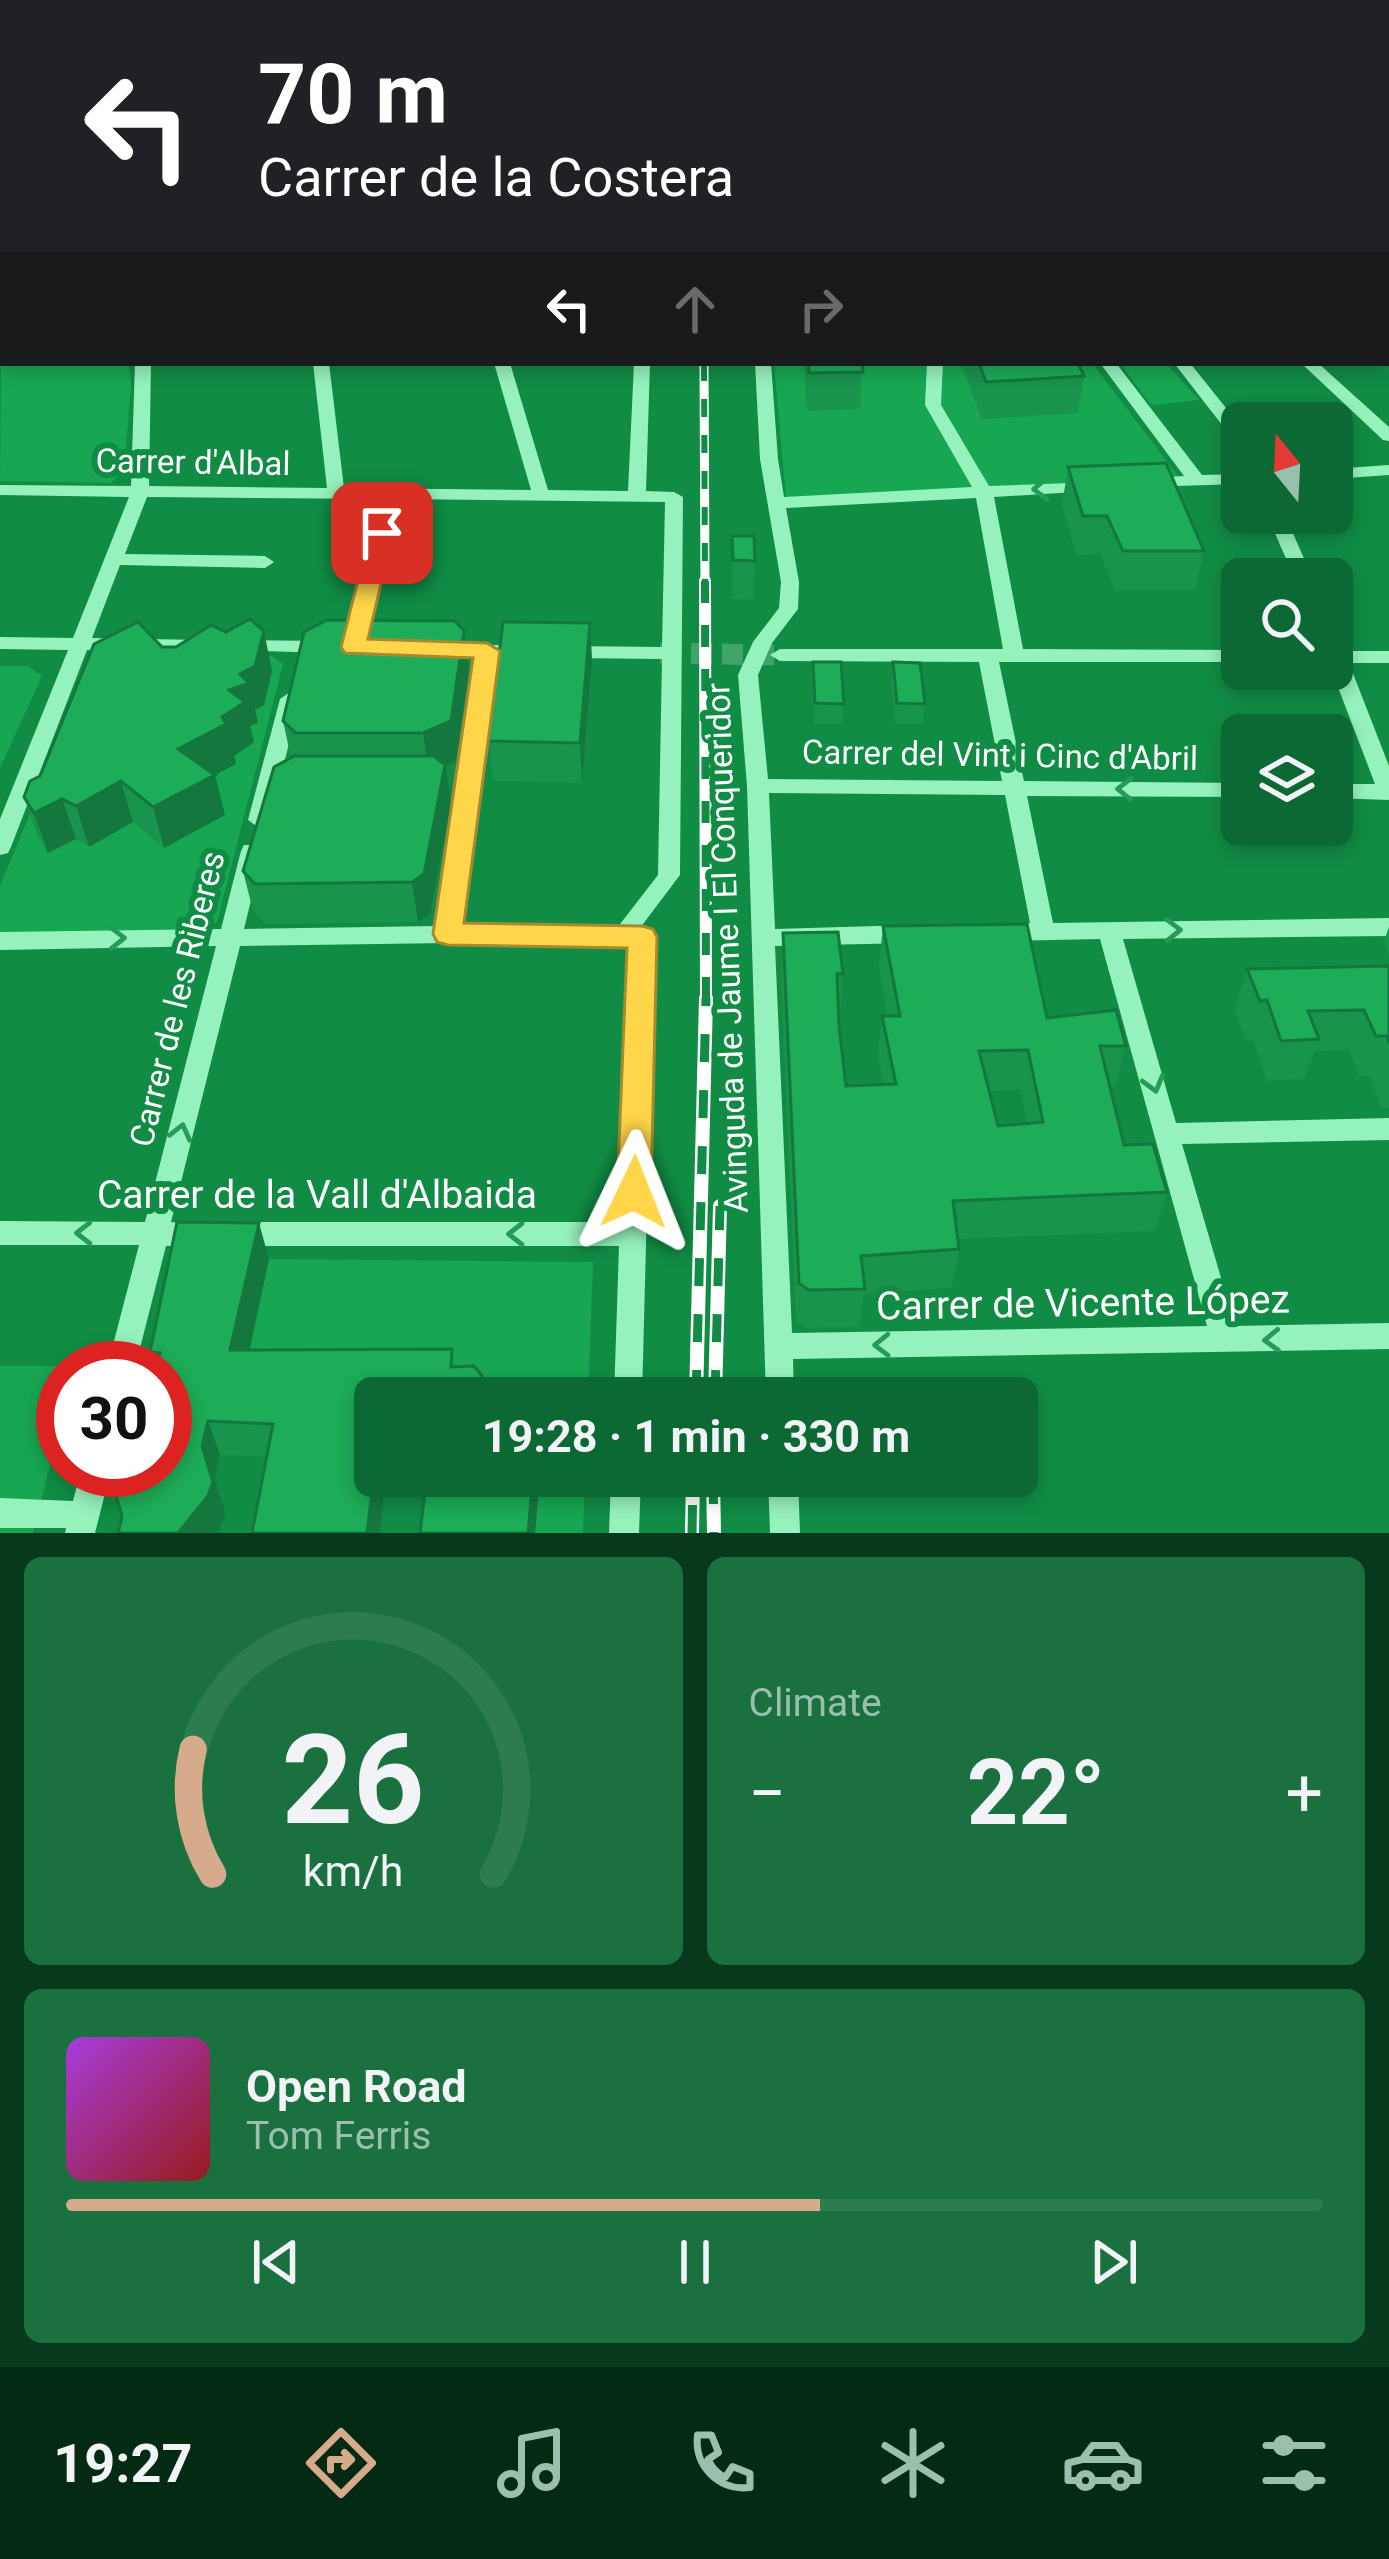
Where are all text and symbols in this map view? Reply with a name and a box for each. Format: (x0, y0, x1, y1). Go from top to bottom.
text: 70 m (258, 45, 448, 144)
icon: left (60, 48, 216, 204)
text: Carrer de la Costera (258, 146, 734, 209)
icon: left (536, 276, 602, 342)
icon: ahead (662, 276, 728, 342)
icon: right (788, 276, 854, 342)
north arrow (1221, 402, 1353, 534)
map controls (1221, 402, 1353, 846)
street label: Carrer d'Albal (95, 441, 291, 483)
one-way arrow (1031, 476, 1050, 502)
pin (331, 482, 433, 584)
icon: arrive (349, 500, 415, 566)
button: search (1221, 558, 1353, 690)
street label: Avinguda de Jaume I El Conqueridor (698, 682, 756, 1214)
button: layers (1221, 714, 1353, 846)
street label: Carrer del Vint i Cinc d'Abril (802, 732, 1198, 778)
one-way arrow (1115, 777, 1134, 803)
street label: Carrer de les Riberes (121, 847, 233, 1151)
one-way arrow (1165, 917, 1183, 943)
one-way arrow (108, 926, 127, 952)
one-way arrow (1140, 1073, 1165, 1094)
one-way arrow (167, 1123, 192, 1143)
position arrow (571, 1129, 697, 1255)
street label: Carrer de la Vall d'Albaida (97, 1172, 537, 1218)
one-way arrow (74, 1221, 93, 1247)
one-way arrow (506, 1221, 524, 1247)
street label: Carrer de Vicente López (876, 1276, 1290, 1330)
one-way arrow (1262, 1326, 1281, 1352)
one-way arrow (872, 1332, 890, 1358)
speed limit sign: 30 (36, 1341, 192, 1497)
text: 19:28 · 1 min · 330 m (482, 1410, 910, 1463)
text: Climate (749, 1680, 882, 1726)
text: 26 (282, 1707, 425, 1853)
text: 22° (967, 1741, 1105, 1846)
text: − (749, 1755, 786, 1832)
text: + (1286, 1755, 1323, 1832)
text: km/h (303, 1846, 404, 1896)
text: Open Road (246, 2060, 467, 2113)
text: Tom Ferris (246, 2113, 431, 2159)
icon: previous (243, 2229, 309, 2295)
icon: pause (662, 2229, 728, 2295)
icon: next (1081, 2229, 1147, 2295)
icon: directions (299, 2421, 383, 2505)
icon: music (490, 2421, 574, 2505)
icon: phone (680, 2421, 764, 2505)
icon: climate (871, 2421, 955, 2505)
icon: car (1061, 2421, 1145, 2505)
icon: filters (1252, 2421, 1336, 2505)
text: 19:27 (53, 2432, 192, 2495)

